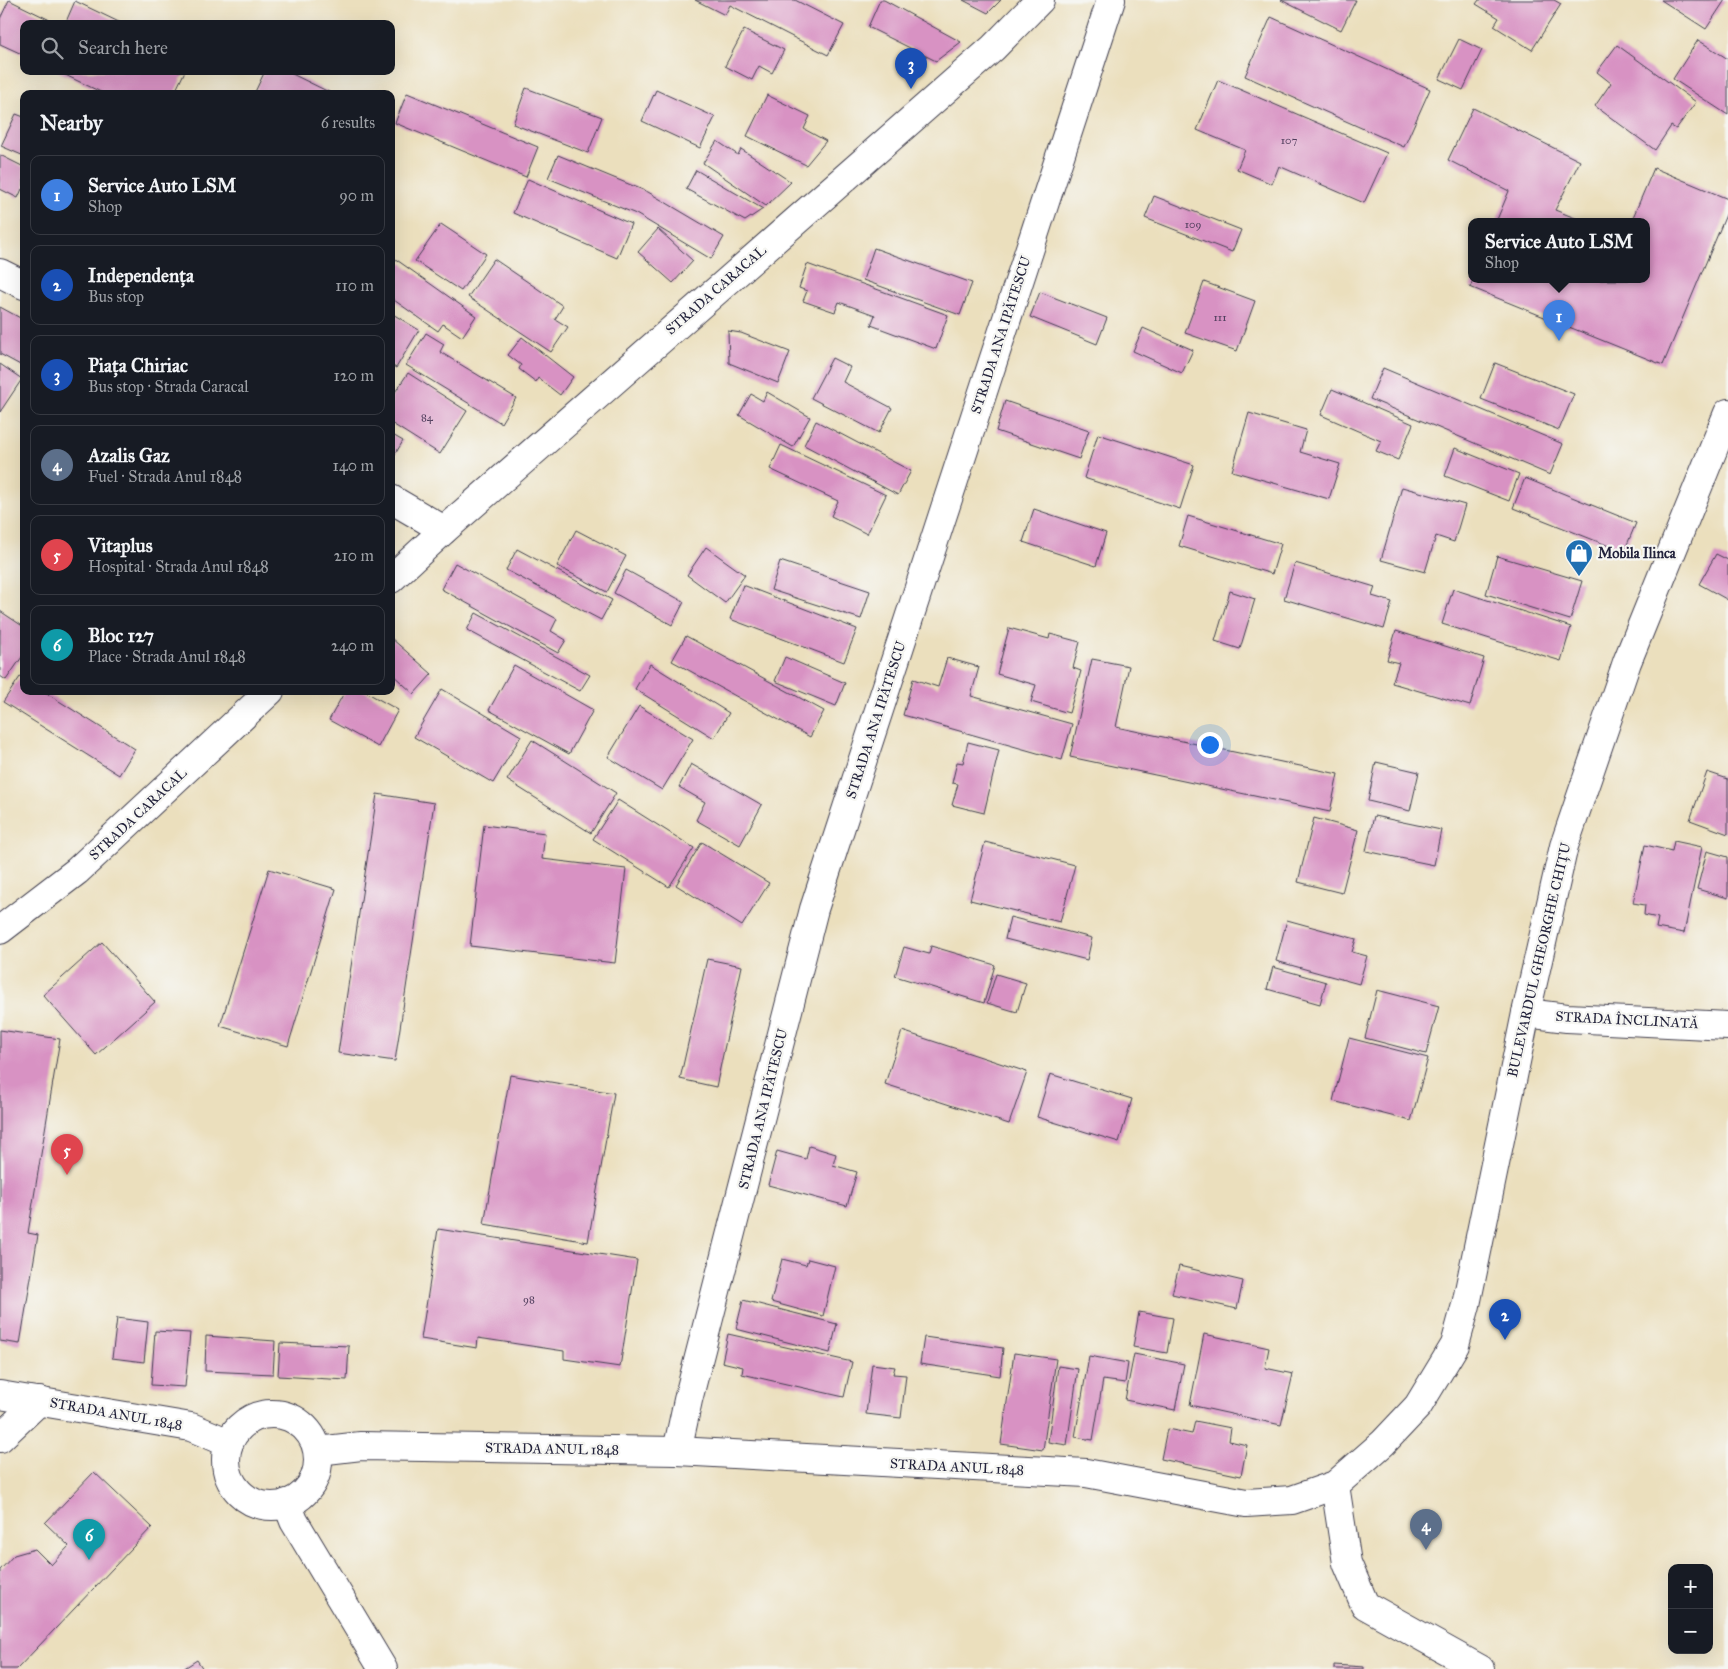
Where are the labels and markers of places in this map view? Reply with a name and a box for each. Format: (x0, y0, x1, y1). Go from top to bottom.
pin: 3 (895, 48, 927, 89)
pin: 1 (1543, 300, 1575, 341)
shop icon: Mobila Ilinca (1564, 538, 1594, 577)
place label: Mobila Ilinca (1598, 545, 1677, 562)
pin: 5 (51, 1134, 83, 1175)
pin: 2 (1489, 1299, 1521, 1340)
pin: 4 (1410, 1509, 1442, 1550)
pin: 6 (73, 1519, 105, 1560)

